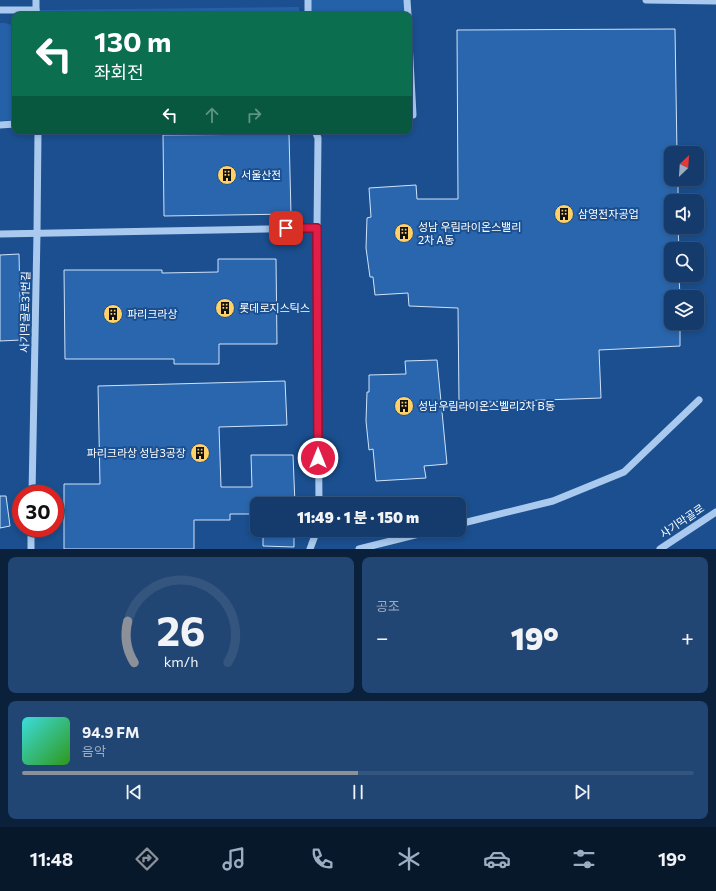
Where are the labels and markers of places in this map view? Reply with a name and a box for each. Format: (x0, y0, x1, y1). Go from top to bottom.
building icon: 서울산전 (216, 164, 238, 186)
place label: 서울산전 (241, 168, 281, 181)
building icon: 삼영전자공업 (553, 203, 575, 225)
place label: 삼영전자공업 (578, 207, 639, 220)
pin (269, 211, 303, 245)
place label: 성남 우림라이온스밸리 2차 A동 (418, 220, 521, 246)
building icon: 성남 우림라이온스밸리 2차 A동 (393, 222, 415, 244)
building icon: 롯데로지스틱스 (214, 297, 236, 319)
place label: 롯데로지스틱스 (239, 301, 310, 314)
building icon: 파리크라상 (102, 303, 124, 325)
place label: 파리크라상 (127, 307, 178, 320)
building icon: 성남우림라이온스벨리2차 B동 (393, 395, 415, 417)
place label: 성남우림라이온스벨리2차 B동 (418, 399, 555, 412)
building icon: 파리크라상 성남3공장 (189, 442, 211, 464)
place label: 파리크라상 성남3공장 (87, 446, 186, 459)

